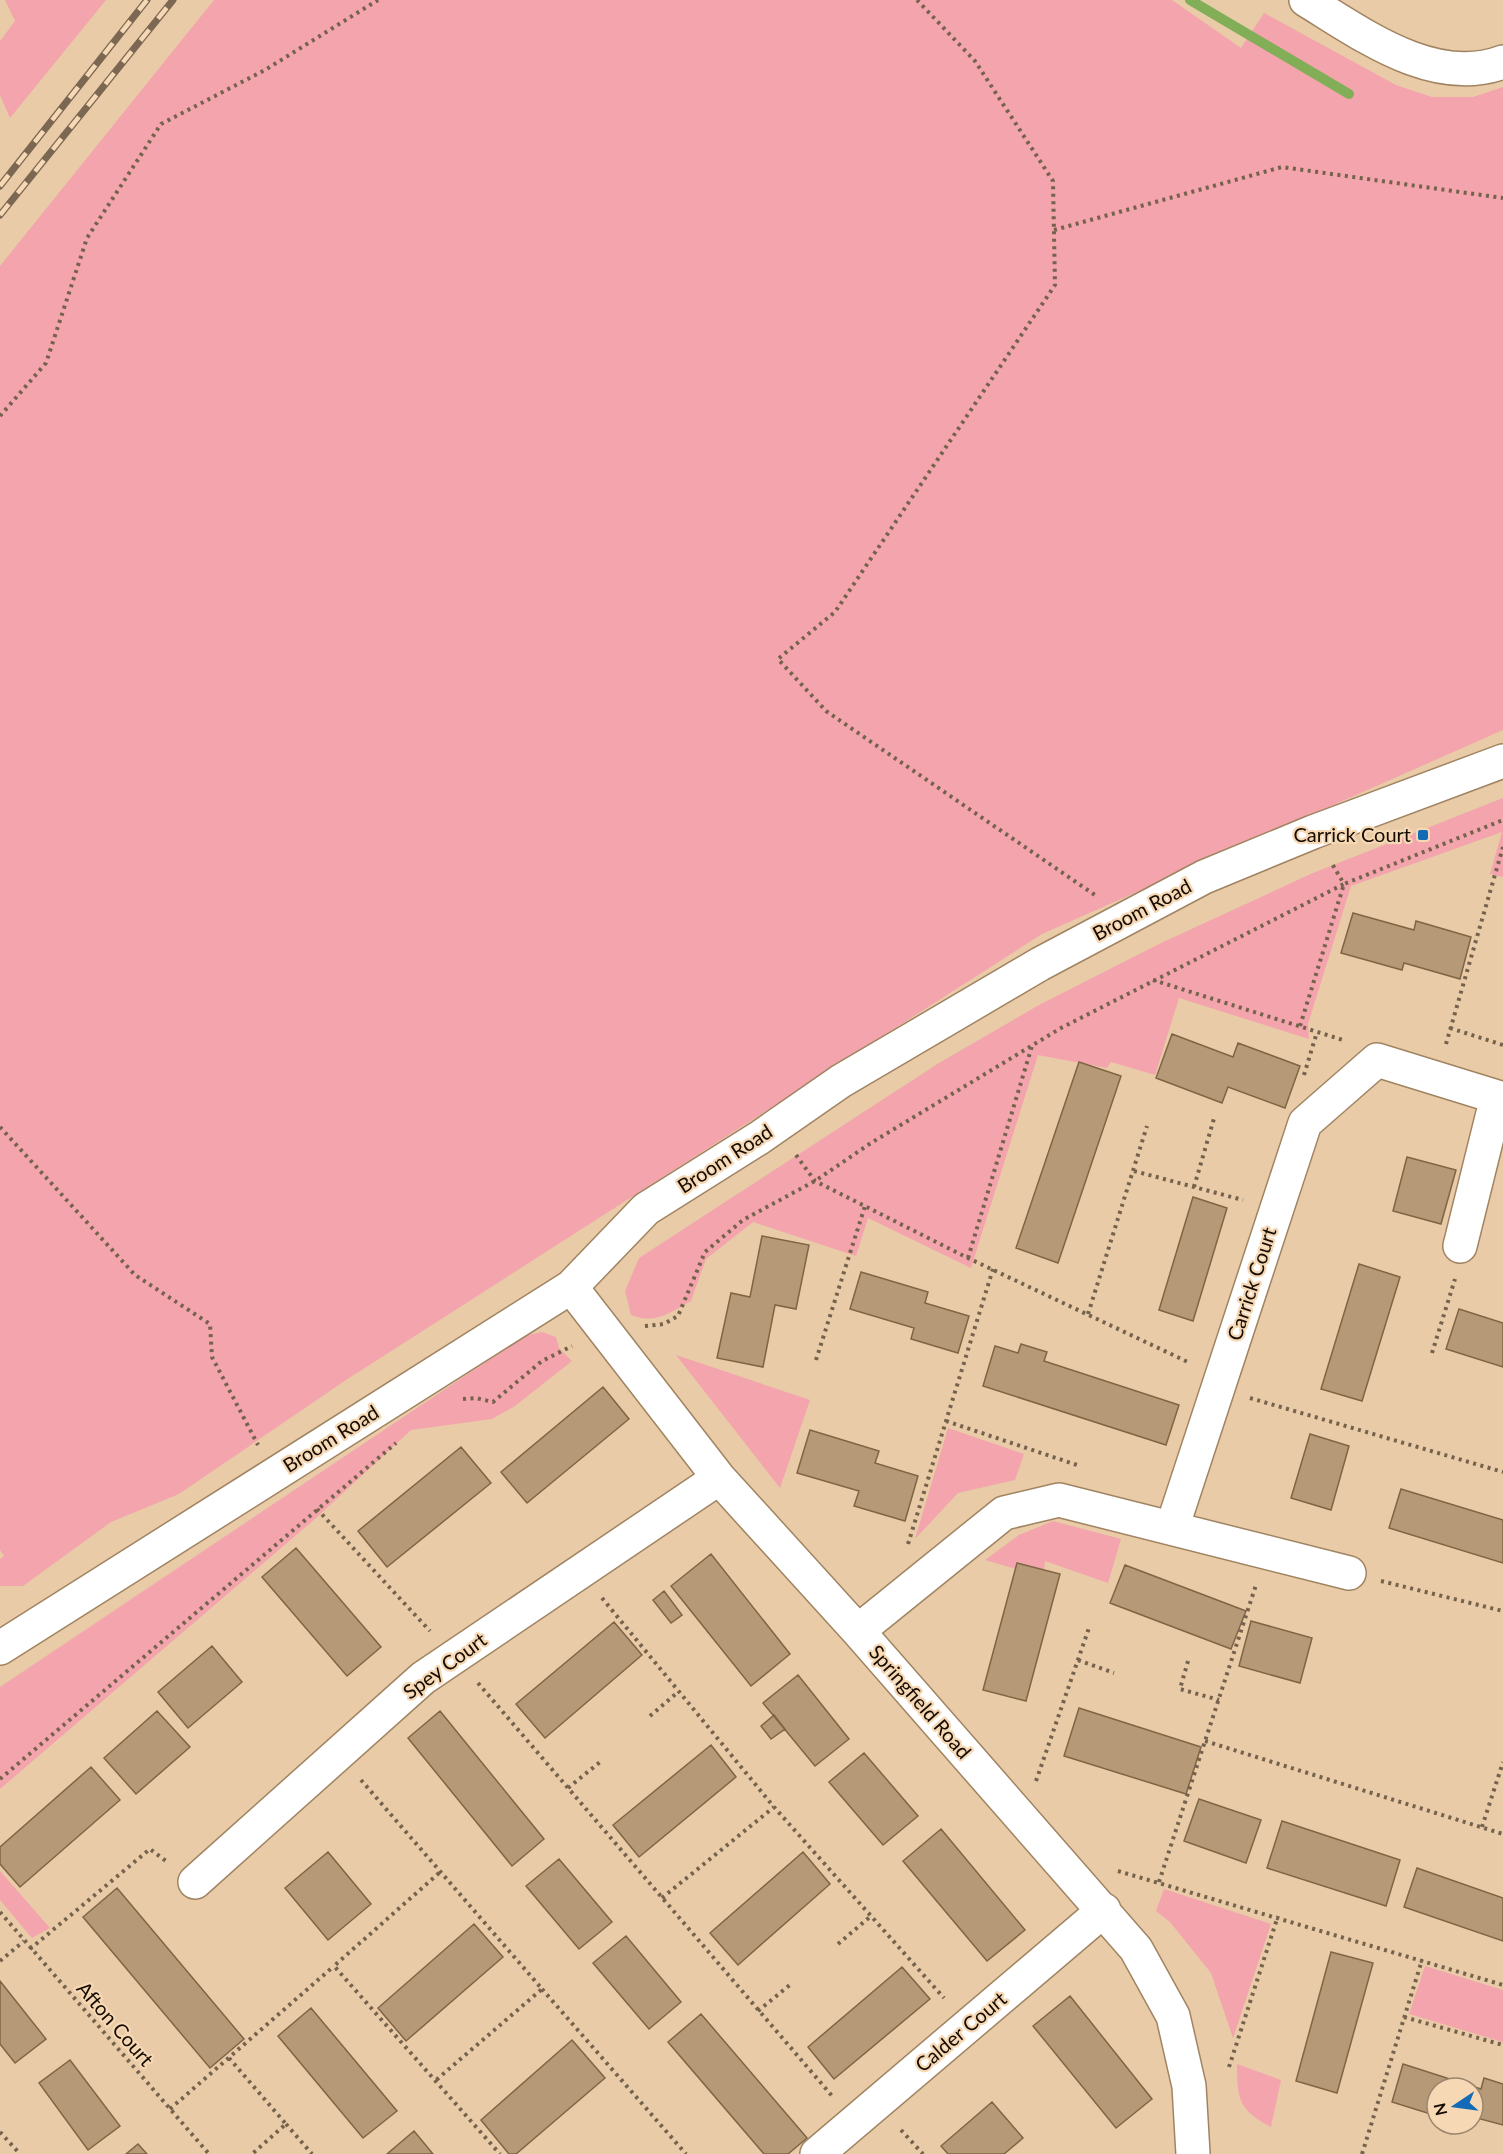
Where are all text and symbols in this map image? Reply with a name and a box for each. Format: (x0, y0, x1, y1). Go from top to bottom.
place label: Carrick Court (1293, 822, 1411, 846)
marker: Carrick Court (1416, 828, 1430, 842)
street label: Broom Road (1088, 873, 1195, 945)
street label: Broom Road (673, 1119, 776, 1198)
street label: Carrick Court (1221, 1224, 1281, 1343)
street label: Broom Road (278, 1399, 383, 1477)
street label: Spey Court (398, 1627, 491, 1703)
street label: Springfield Road (865, 1640, 977, 1763)
street label: Afton Court (72, 1976, 159, 2071)
street label: Calder Court (910, 1986, 1011, 2076)
north arrow (1425, 2076, 1485, 2136)
text: N (1429, 2101, 1451, 2118)

